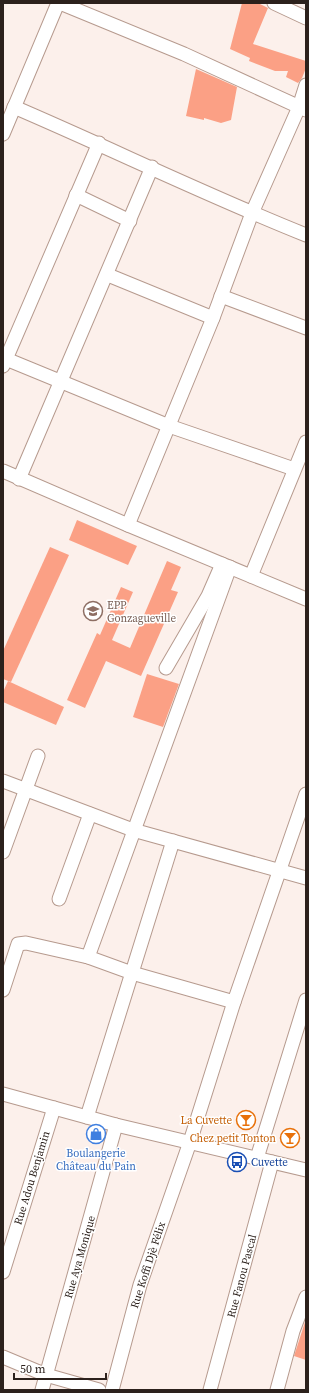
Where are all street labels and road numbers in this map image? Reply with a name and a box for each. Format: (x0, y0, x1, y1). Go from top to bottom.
street label: Rue Adou Benjamin (11, 1129, 54, 1227)
street label: Rue Aya Monique (61, 1213, 99, 1300)
street label: Rue Koffi Djè Félix (127, 1220, 169, 1310)
street label: Rue Fanou Pascal (224, 1233, 260, 1319)

